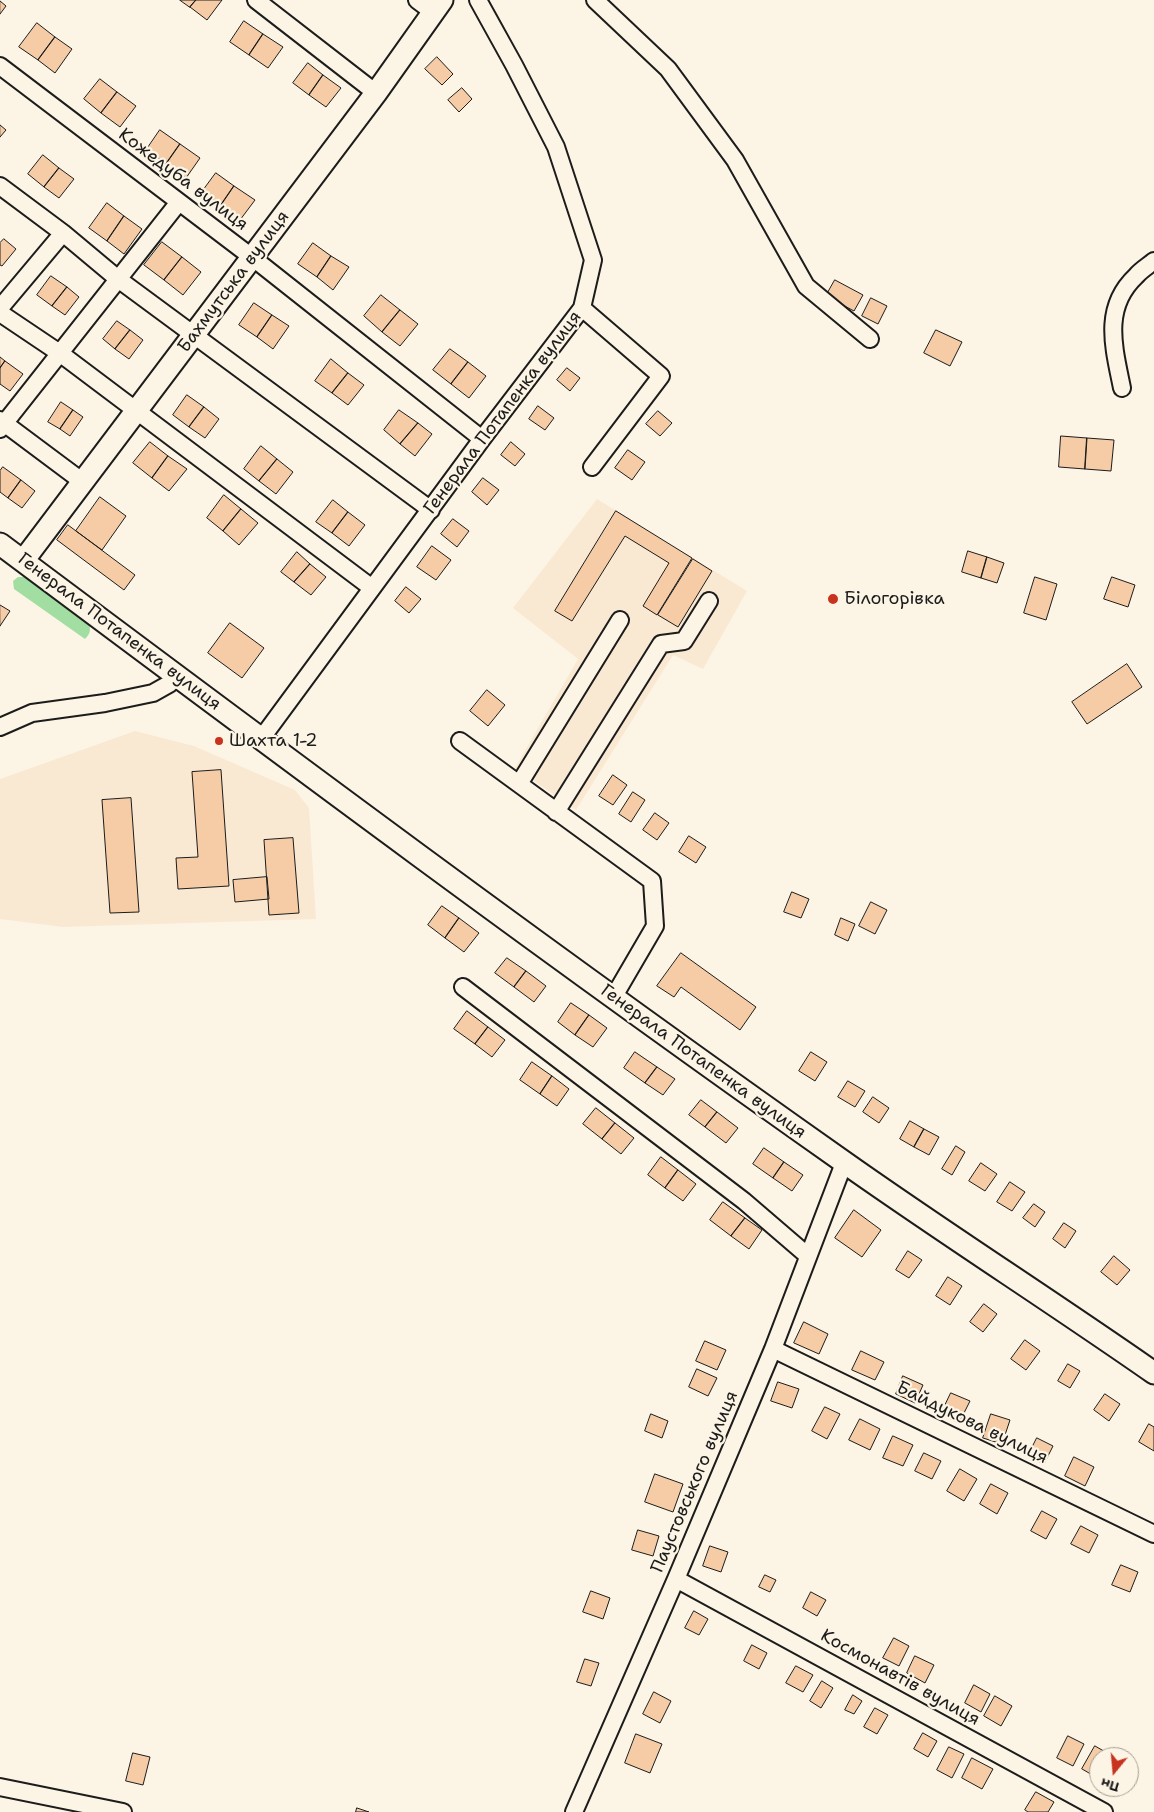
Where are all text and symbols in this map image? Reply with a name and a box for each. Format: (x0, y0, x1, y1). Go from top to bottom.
street label: Кожедуба вулиця (114, 124, 252, 236)
street label: Бахмутська вулиця (174, 207, 294, 357)
street label: Генерала Потапенка вулиця (420, 307, 586, 519)
street label: Генерала Потапенка вулиця (13, 549, 225, 715)
place label: Білогорівка (844, 588, 945, 610)
marker: Білогорівка (826, 592, 840, 606)
place label: Шахта 1-2 (229, 730, 318, 752)
marker: Шахта 1-2 (213, 735, 225, 747)
street label: Генерала Потапенка вулиця (596, 980, 810, 1144)
street label: Байдукова вулиця (893, 1377, 1051, 1469)
street label: Паустовського вулиця (647, 1388, 743, 1576)
street label: Космонавтів вулиця (817, 1625, 983, 1731)
north arrow (1089, 1747, 1139, 1797)
text: Пн (1098, 1774, 1121, 1797)

